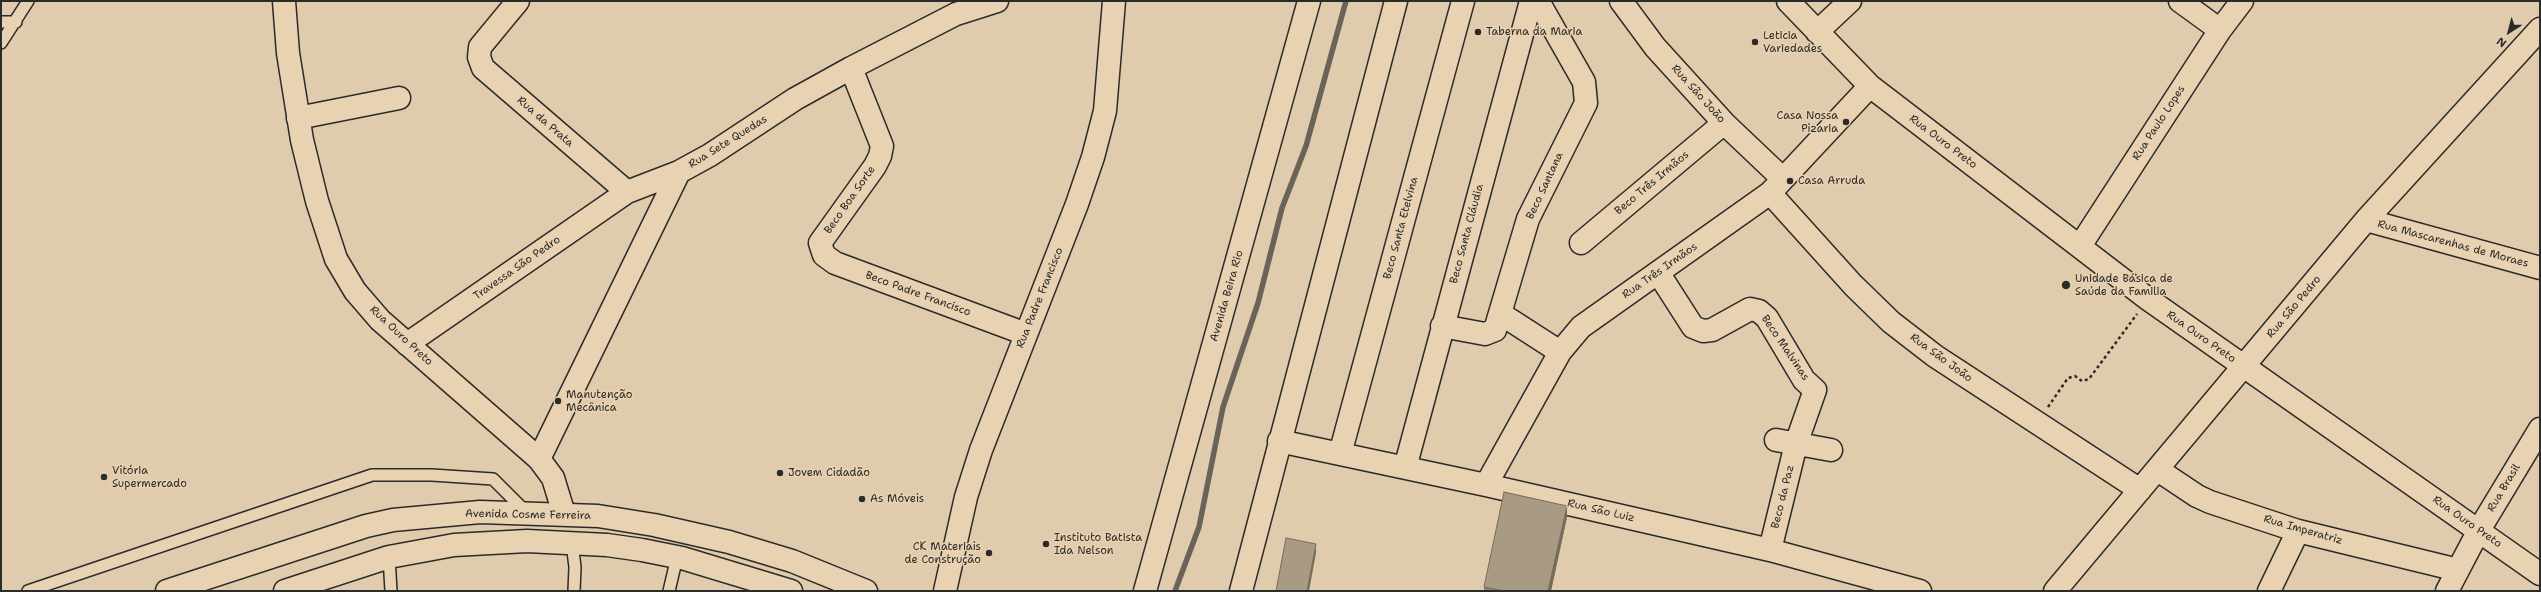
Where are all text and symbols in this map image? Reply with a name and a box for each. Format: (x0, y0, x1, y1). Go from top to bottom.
north arrow (2489, 12, 2529, 52)
place label: Taberna da Maria (1486, 25, 1582, 39)
marker: Taberna da Maria (1473, 27, 1483, 37)
place label: Leticia Variedades (1763, 29, 1822, 55)
text: N (2494, 33, 2510, 51)
marker: Leticia Variedades (1750, 37, 1760, 47)
street label: Rua São João (1668, 62, 1728, 126)
street label: Rua Paulo Lopes (2130, 83, 2188, 163)
street label: Rua da Prata (514, 94, 576, 150)
place label: Casa Nossa Pizaria (1777, 109, 1838, 135)
street label: Rua Sete Quedas (686, 112, 770, 172)
street label: Rua Ouro Preto (1907, 112, 1979, 172)
marker: Casa Nossa Pizaria (1841, 117, 1851, 127)
street label: Beco Três Irmãos (1612, 148, 1692, 218)
street label: Beco Santana (1524, 150, 1566, 222)
street label: Beco Boa Sorte (822, 163, 878, 237)
place label: Casa Arruda (1798, 174, 1865, 188)
street label: Beco Santa Etelvina (1381, 175, 1421, 281)
marker: Casa Arruda (1785, 176, 1795, 186)
street label: Beco Santa Cláudia (1447, 183, 1487, 285)
street label: Rua Mascarenhas de Moraes (2376, 217, 2530, 271)
street label: Travessa São Pedro (471, 233, 563, 303)
street label: Rua Três Irmãos (1620, 240, 1700, 302)
street label: Rua Padre Francisco (1014, 246, 1066, 350)
street label: Avenida Beira Rio (1208, 249, 1246, 343)
street label: Beco Padre Francisco (863, 269, 973, 319)
place label: Unidade Básica de Saúde da Familia (2075, 272, 2173, 298)
street label: Rua São Pedro (2264, 273, 2324, 341)
marker: Unidade Básica de Saúde da Familia (2060, 279, 2072, 291)
street label: Rua Ouro Preto (367, 303, 435, 369)
street label: Rua Ouro Preto (2164, 308, 2238, 366)
street label: Beco Malvinas (1758, 313, 1812, 383)
street label: Rua São João (1907, 331, 1975, 385)
place label: Manutenção Mecânica (566, 388, 632, 414)
marker: Manutenção Mecânica (553, 396, 563, 406)
street label: Rua Brasil (2485, 462, 2523, 514)
place label: Vitória Supermercado (112, 464, 187, 490)
street label: Beco da Paz (1769, 464, 1797, 530)
place label: Jovem Cidadão (788, 466, 870, 480)
marker: Jovem Cidadão (775, 468, 785, 478)
marker: Vitória Supermercado (99, 472, 109, 482)
place label: As Móveis (870, 492, 924, 506)
street label: Rua Ouro Preto (2430, 493, 2504, 551)
marker: As Móveis (857, 494, 867, 504)
street label: Rua São Luiz (1566, 497, 1636, 525)
street label: Avenida Cosme Ferreira (465, 507, 591, 523)
street label: Rua Imperatriz (2262, 512, 2344, 548)
place label: Instituto Batista Ida Nelson (1054, 531, 1142, 557)
marker: Instituto Batista Ida Nelson (1041, 539, 1051, 549)
place label: CK Materiais de Construção (905, 540, 981, 566)
marker: CK Materiais de Construção (984, 548, 994, 558)

